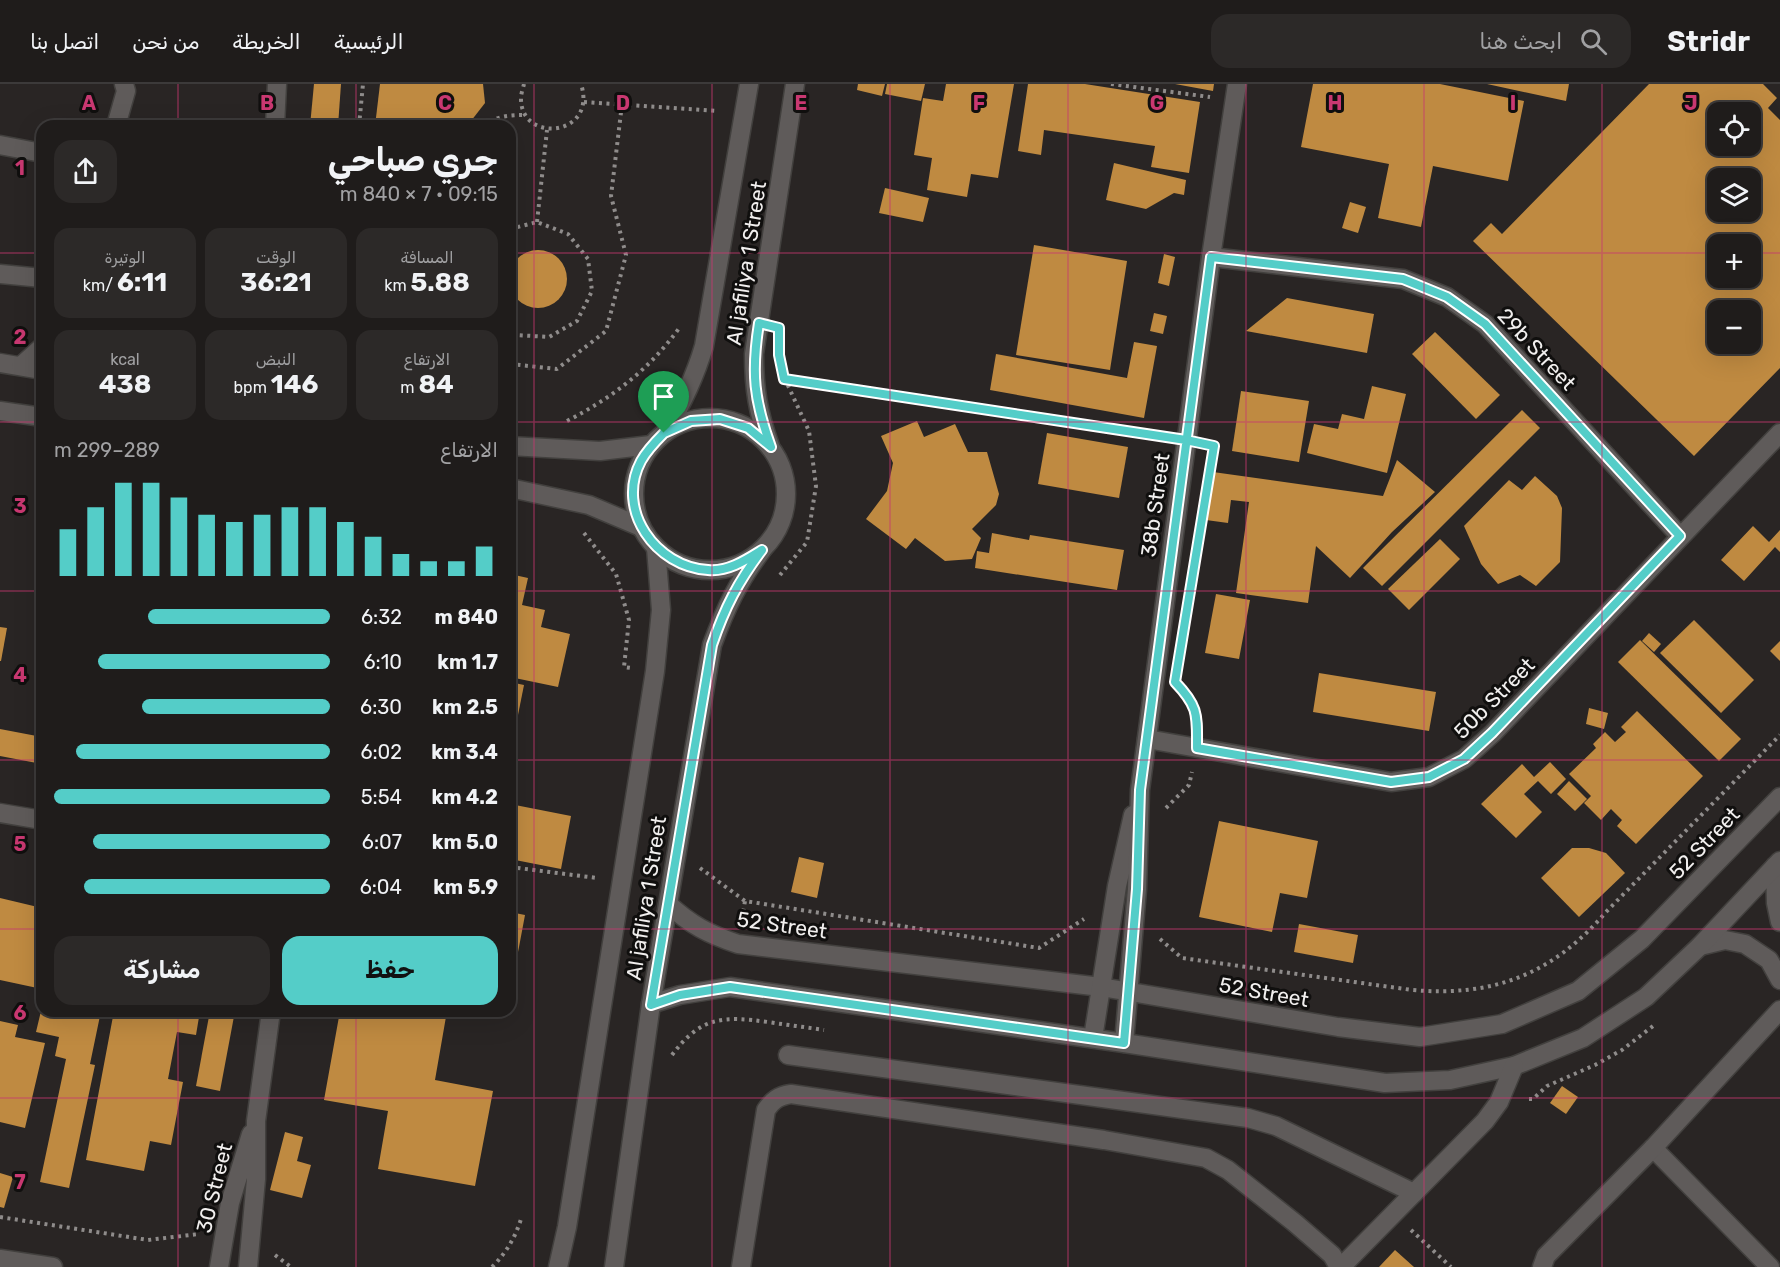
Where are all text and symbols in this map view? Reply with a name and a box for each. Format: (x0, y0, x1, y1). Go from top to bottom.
search box (1211, 14, 1631, 68)
icon: search (1577, 25, 1610, 58)
text: Stridr (1667, 25, 1750, 58)
text: ابحث هنا (1479, 28, 1562, 55)
text: اتصل بنا (30, 29, 99, 54)
text: من نحن (132, 29, 199, 54)
text: الخريطة (232, 29, 301, 54)
text: الرئيسية (334, 29, 404, 54)
text: A (82, 91, 97, 115)
text: B (260, 91, 274, 115)
text: C (438, 91, 452, 115)
text: D (616, 91, 630, 115)
text: E (795, 91, 807, 115)
text: F (973, 91, 985, 115)
text: G (1150, 91, 1164, 115)
text: H (1328, 91, 1342, 115)
text: I (1510, 91, 1516, 115)
text: J (1684, 91, 1698, 115)
map controls (1707, 102, 1761, 354)
button: locate (1707, 102, 1761, 156)
button: share (54, 140, 117, 203)
text: جري صباحي (328, 140, 498, 179)
text: 1 (15, 156, 25, 180)
button: layers (1707, 168, 1761, 222)
street label: Al jafiliya 1 Street (721, 179, 771, 347)
text: 09:15 · 7 × 840 m (340, 182, 498, 206)
button: + (1707, 234, 1761, 288)
text: الوتيرة (104, 248, 146, 267)
text: الوقت (256, 248, 296, 267)
text: المسافة (400, 248, 454, 267)
text: 6:11 (117, 267, 167, 298)
text: 36:21 (240, 267, 312, 298)
text: 5.88 (411, 267, 470, 298)
text: /km (83, 276, 117, 295)
text: km (384, 276, 411, 295)
button: − (1707, 300, 1761, 354)
street label: 29b Street (1493, 303, 1581, 395)
text: 2 (14, 325, 27, 349)
text: kcal (110, 350, 140, 369)
text: النبض (256, 350, 296, 369)
text: الارتفاع (404, 350, 450, 369)
text: 438 (99, 369, 151, 400)
text: 146 (271, 369, 318, 400)
text: 84 (418, 369, 454, 400)
pin (638, 371, 689, 433)
text: bpm (234, 378, 271, 397)
text: m (400, 378, 418, 397)
icon: arrive (647, 380, 680, 413)
text: 289–299 m (54, 438, 160, 462)
text: الارتفاع (440, 438, 498, 462)
street label: 38b Street (1135, 452, 1175, 558)
text: 3 (13, 494, 27, 518)
text: 6:32 (361, 605, 402, 629)
text: 840 m (435, 605, 498, 629)
text: 6:10 (364, 650, 402, 674)
text: 1.7 km (437, 650, 498, 674)
street label: 50b Street (1448, 652, 1540, 744)
text: 4 (13, 663, 27, 687)
text: 6:30 (360, 695, 402, 719)
text: 2.5 km (432, 695, 498, 719)
text: 6:02 (360, 740, 402, 764)
text: 3.4 km (431, 740, 498, 764)
text: 5:54 (361, 785, 402, 809)
text: 4.2 km (432, 785, 498, 809)
street label: 52 Street (1664, 802, 1744, 884)
street label: Al jafiliya 1 Street (621, 814, 671, 982)
text: 6:07 (362, 830, 402, 854)
text: 5.0 km (432, 830, 498, 854)
text: 5 (14, 832, 27, 856)
text: 6:04 (360, 875, 402, 899)
text: 5.9 km (433, 875, 498, 899)
street label: 52 Street (735, 906, 829, 944)
button: مشاركة (54, 936, 270, 1005)
button: حفظ (282, 936, 498, 1005)
street label: 52 Street (1217, 972, 1311, 1012)
text: 6 (13, 1001, 27, 1025)
street label: 30 Street (191, 1140, 237, 1236)
text: 7 (14, 1170, 26, 1194)

